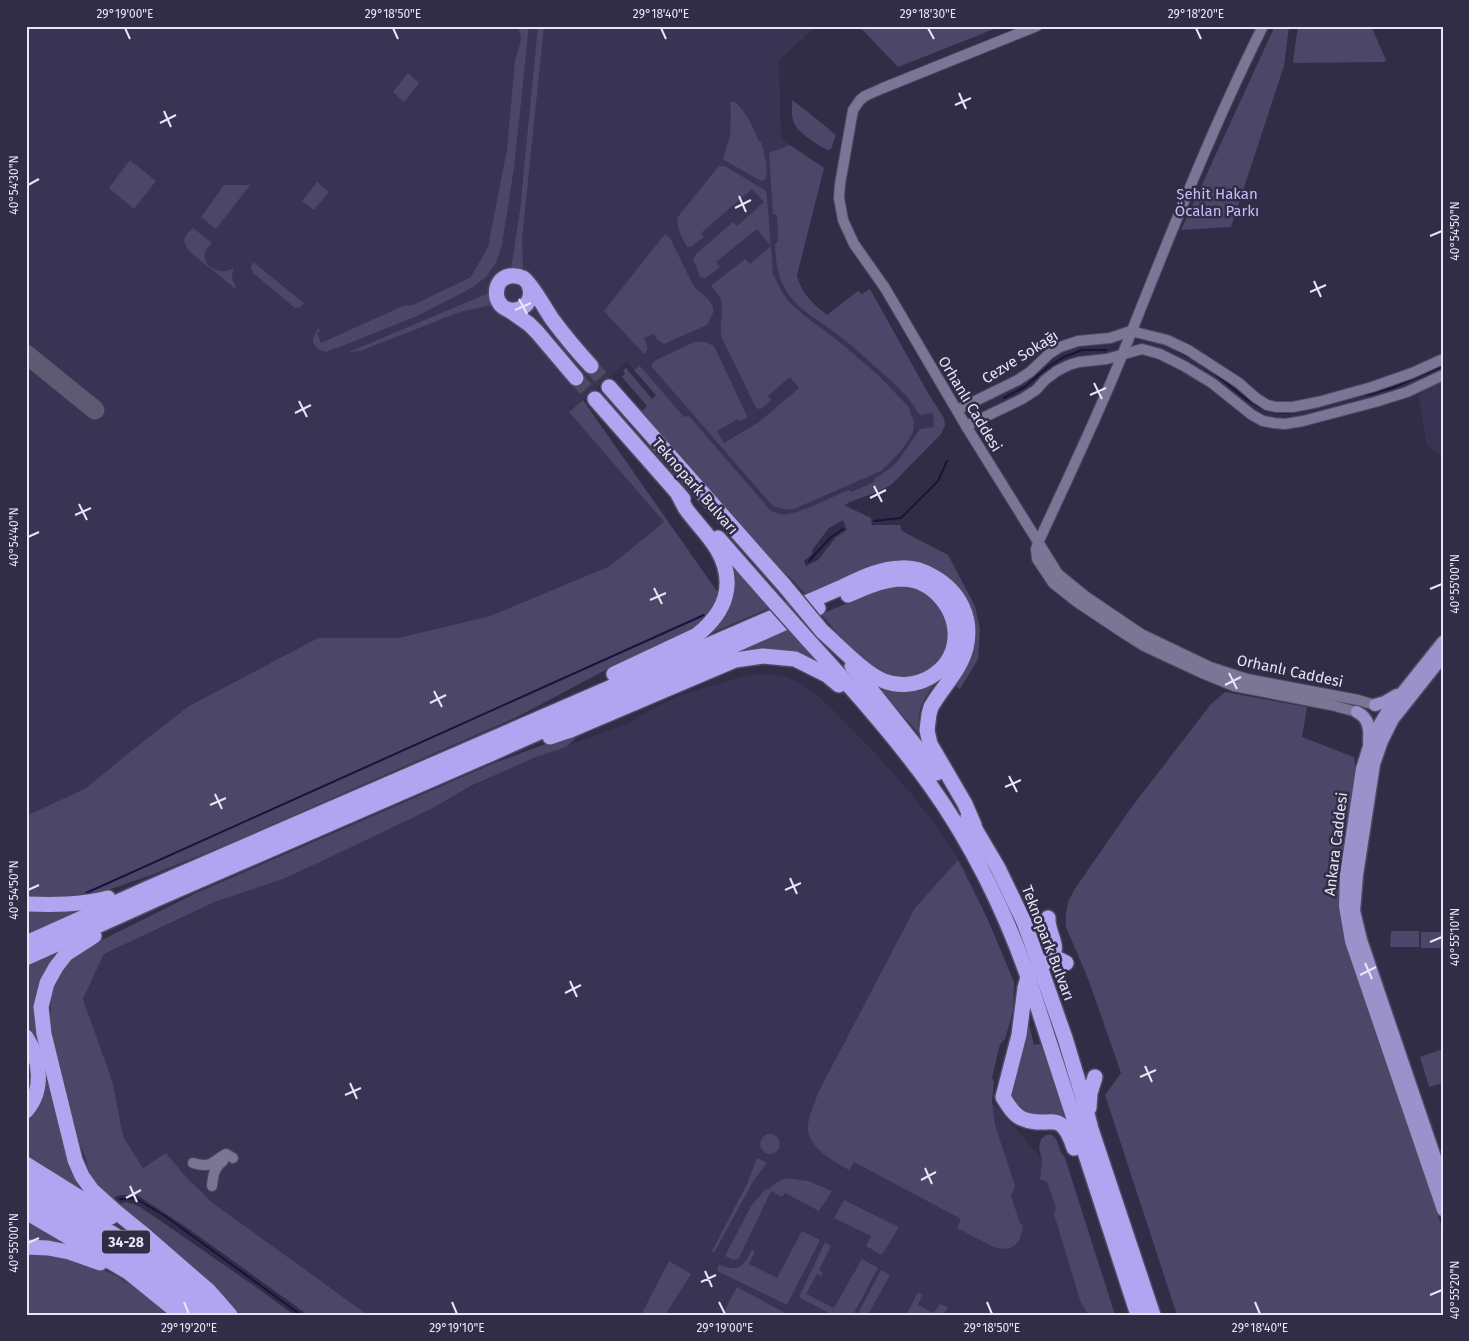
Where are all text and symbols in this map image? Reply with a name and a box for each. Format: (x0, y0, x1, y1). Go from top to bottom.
text: 29°19'00"E (97, 7, 153, 21)
text: 29°18'50"E (365, 7, 421, 21)
text: 29°18'40"E (633, 7, 689, 21)
text: 29°18'30"E (900, 7, 956, 21)
text: 29°18'20"E (1168, 7, 1224, 21)
text: 40°54'30"N (7, 155, 21, 215)
park label: Şehit Hakan Öcalan Parkı (1175, 185, 1259, 220)
text: 40°54'50"N (1448, 201, 1462, 261)
street label: Cezve Sokağı (978, 326, 1062, 388)
street label: Orhanlı Caddesi (934, 353, 1006, 455)
street label: Teknopark Bulvarı (648, 434, 742, 538)
text: 40°54'40"N (7, 507, 21, 567)
text: 40°55'00"N (1448, 554, 1462, 614)
street label: Orhanlı Caddesi (1235, 651, 1345, 691)
street label: Ankara Caddesi (1321, 791, 1351, 897)
text: 40°54'50"N (7, 860, 21, 920)
street label: Teknopark Bulvarı (1018, 883, 1078, 1003)
text: 40°55'10"N (1448, 908, 1462, 966)
text: 40°55'00"N (7, 1213, 21, 1273)
road number: 34-28 (102, 1230, 150, 1254)
text: 40°55'20"N (1448, 1260, 1462, 1320)
text: 29°19'20"E (161, 1321, 217, 1335)
text: 29°19'10"E (429, 1321, 485, 1335)
text: 29°19'00"E (697, 1321, 753, 1335)
text: 29°18'50"E (964, 1321, 1020, 1335)
text: 29°18'40"E (1232, 1321, 1288, 1335)

